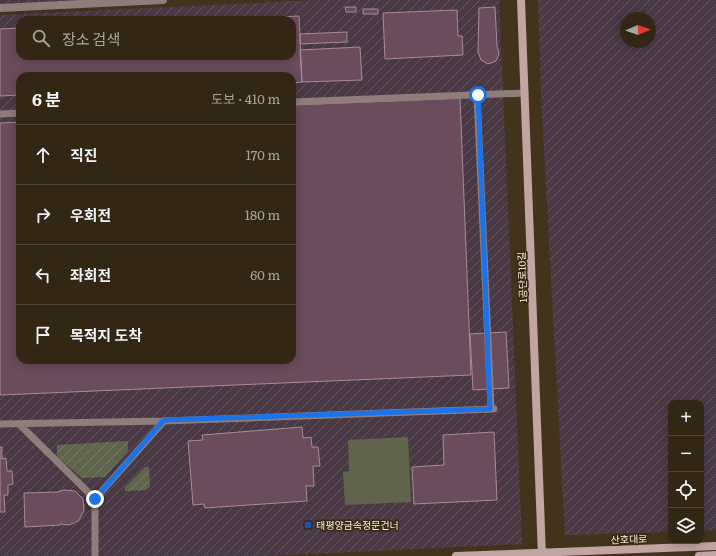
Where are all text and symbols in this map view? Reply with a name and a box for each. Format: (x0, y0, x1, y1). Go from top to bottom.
north arrow (620, 12, 656, 48)
search box (16, 16, 296, 60)
icon: search (30, 27, 52, 49)
text: 장소 검색 (62, 27, 120, 50)
text: 6 분 (32, 86, 61, 111)
route start (469, 86, 487, 104)
text: 도보 · 410 m (211, 89, 280, 108)
text: 직진 (70, 143, 98, 166)
icon: ahead (32, 144, 54, 166)
text: 170 m (246, 145, 280, 164)
text: 우회전 (70, 203, 111, 226)
icon: right (32, 204, 54, 226)
text: 180 m (245, 205, 280, 224)
street label: 1공단로10길 (513, 251, 530, 303)
text: 좌회전 (70, 263, 111, 286)
icon: left (32, 264, 54, 286)
text: 60 m (250, 265, 280, 284)
text: 목적지 도착 (70, 323, 142, 346)
icon: arrive (32, 324, 54, 346)
map controls (668, 400, 704, 544)
button: + (668, 400, 704, 436)
button: − (668, 436, 704, 472)
button: locate (668, 472, 704, 508)
route end (86, 490, 104, 508)
button: layers (668, 508, 704, 544)
place label: 태평양금속정문건너 (316, 517, 399, 532)
marker: 태평양금속정문건너 (303, 520, 313, 530)
street label: 산호대로 (610, 530, 648, 547)

